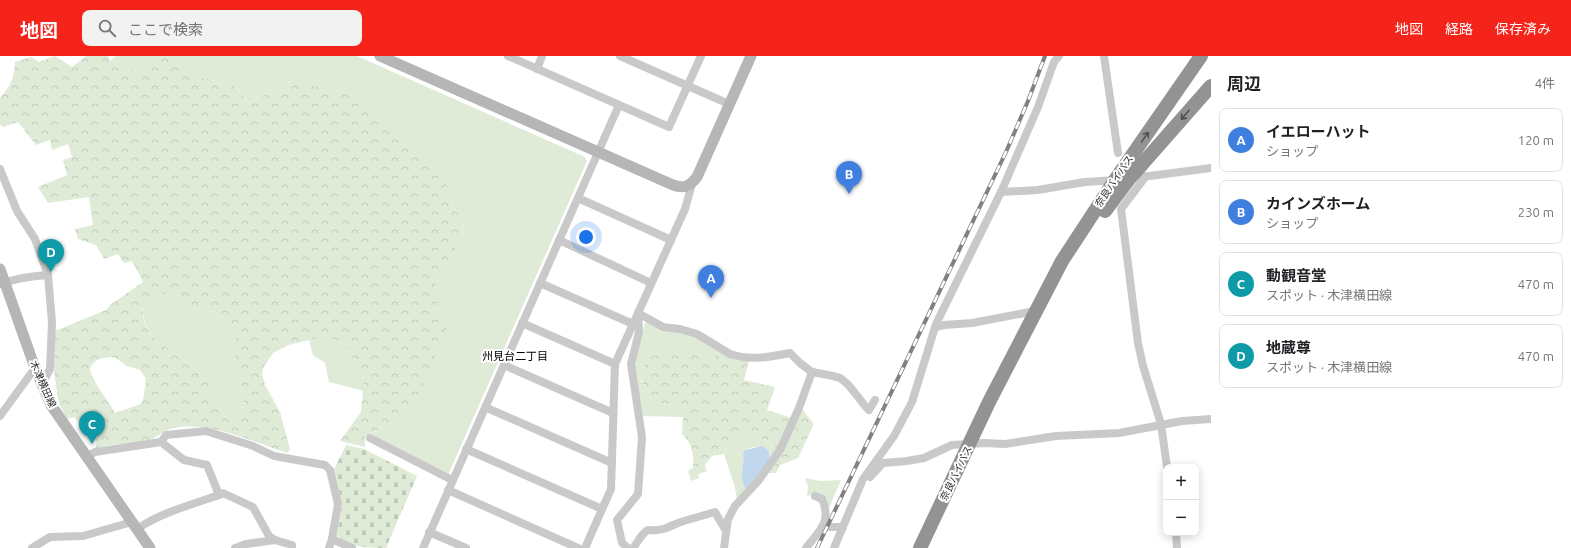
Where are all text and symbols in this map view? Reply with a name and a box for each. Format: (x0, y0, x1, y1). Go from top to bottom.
search box (82, 10, 362, 46)
icon: search (96, 17, 118, 39)
text: 地図 (20, 19, 58, 41)
text: ここで検索 (128, 21, 203, 38)
text: 地図 (1395, 21, 1423, 37)
text: 経路 (1445, 21, 1473, 37)
text: 保存済み (1495, 21, 1551, 37)
text: 周辺 (1227, 74, 1261, 93)
text: 4件 (1535, 76, 1555, 90)
one-way arrow (1181, 110, 1190, 120)
text: イエローハット (1266, 123, 1371, 140)
one-way arrow (1141, 131, 1149, 142)
text: A (1236, 133, 1246, 147)
text: 120 m (1518, 133, 1554, 147)
text: ショップ (1266, 144, 1318, 158)
street label: 奈良バイパス (1093, 153, 1135, 209)
pin: B (836, 161, 862, 194)
text: カインズホーム (1266, 195, 1370, 212)
text: B (1237, 205, 1245, 219)
text: 230 m (1518, 205, 1554, 219)
text: ショップ (1266, 216, 1318, 230)
your location (576, 227, 596, 247)
pin: D (38, 239, 64, 272)
pin: A (698, 265, 724, 298)
text: 動観音堂 (1266, 267, 1326, 284)
text: C (1237, 277, 1245, 291)
text: 470 m (1518, 277, 1554, 291)
text: スポット · 木津横田線 (1266, 288, 1392, 302)
text: 地蔵尊 (1266, 339, 1311, 356)
text: D (1236, 349, 1246, 363)
text: 470 m (1518, 349, 1554, 363)
district label: 州見台二丁目 (482, 350, 548, 362)
street label: 木津横田線 (28, 359, 58, 409)
text: スポット · 木津横田線 (1266, 360, 1392, 374)
pin: C (79, 411, 105, 444)
street label: 奈良バイパス (938, 444, 974, 502)
map controls (1163, 464, 1199, 536)
button: + (1163, 464, 1199, 500)
button: − (1163, 500, 1199, 536)

